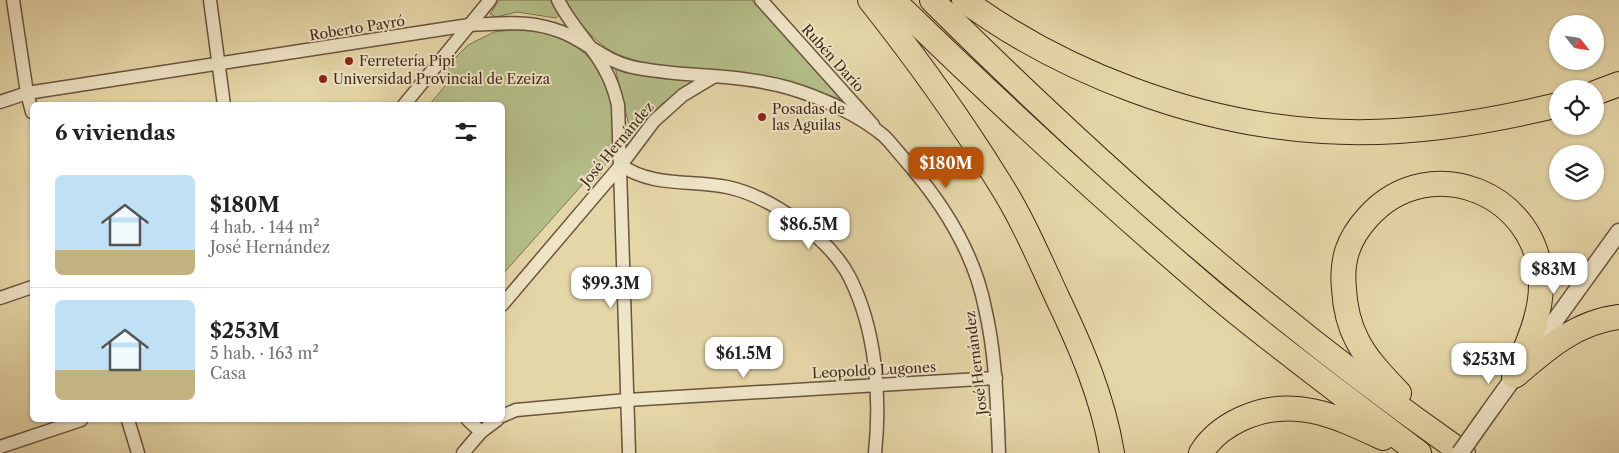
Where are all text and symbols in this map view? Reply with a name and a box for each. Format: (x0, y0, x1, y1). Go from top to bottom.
street label: Roberto Payró (308, 12, 406, 44)
north arrow (1549, 15, 1604, 70)
map controls (1549, 15, 1604, 200)
street label: Rubén Darío (798, 20, 868, 96)
place label: Ferretería Pipi (359, 52, 455, 70)
marker: Ferretería Pipi (343, 55, 355, 67)
place label: Universidad Provincial de Ezeiza (333, 70, 551, 88)
marker: Universidad Provincial de Ezeiza (317, 73, 329, 85)
button: locate (1549, 80, 1604, 135)
street label: José Hernández (575, 98, 658, 192)
place label: Posadas de las Aguilas (772, 100, 845, 134)
marker: Posadas de las Aguilas (756, 111, 768, 123)
icon: filters (452, 118, 480, 146)
text: 6 viviendas (55, 120, 176, 145)
button: layers (1549, 145, 1604, 200)
pin: $180M (911, 146, 981, 189)
text: $180M (919, 153, 973, 173)
text: $180M (210, 192, 280, 217)
icon: home (95, 195, 155, 255)
pin: $86.5M (768, 208, 850, 250)
text: $86.5M (780, 214, 838, 234)
text: 4 hab. · 144 m² (210, 217, 320, 237)
text: José Hernández (210, 237, 330, 257)
pin: $83M (1524, 252, 1584, 295)
text: $83M (1532, 259, 1576, 279)
pin: $99.3M (570, 266, 652, 309)
text: $99.3M (582, 273, 640, 293)
street label: José Hernández (961, 310, 992, 418)
text: $253M (210, 318, 280, 343)
icon: home (95, 320, 155, 380)
pin: $61.5M (703, 336, 785, 379)
pin: $253M (1454, 342, 1524, 385)
text: 5 hab. · 163 m² (210, 343, 319, 363)
text: $61.5M (716, 343, 772, 363)
text: $253M (1462, 349, 1516, 369)
street label: Leopoldo Lugones (812, 358, 936, 382)
text: Casa (210, 363, 246, 383)

